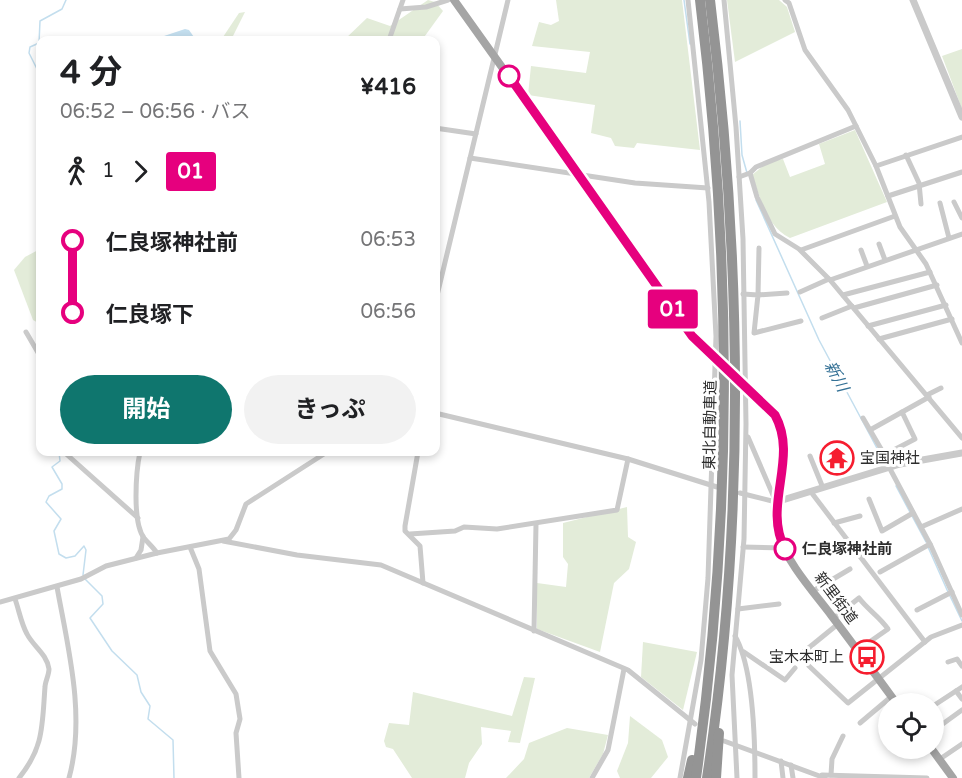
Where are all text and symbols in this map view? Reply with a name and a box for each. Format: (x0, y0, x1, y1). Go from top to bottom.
text: 4 分 (60, 53, 122, 92)
unlabelled marker (498, 65, 520, 87)
text: ¥416 (360, 74, 416, 100)
text: 06:52 – 06:56 · バス (60, 100, 251, 124)
icon: walk (60, 155, 93, 188)
icon: forward (124, 155, 157, 188)
text: 1 (102, 159, 115, 183)
text: 01 (178, 159, 204, 184)
text: 06:53 (361, 228, 416, 252)
text: 仁良塚神社前 (106, 230, 238, 256)
line badge: 01 (646, 290, 700, 328)
text: 01 (660, 297, 686, 322)
text: 06:56 (361, 300, 416, 324)
text: 仁良塚下 (106, 302, 194, 328)
water label: 新川 (820, 358, 853, 397)
button: 開始 (60, 375, 232, 444)
button: きっぷ (244, 375, 416, 444)
street label: 東北自動車道 (700, 380, 720, 470)
temple icon: 宝国神社 (819, 440, 855, 476)
place label: 宝国神社 (860, 449, 920, 467)
marker: 仁良塚神社前 (774, 538, 796, 560)
place label: 仁良塚神社前 (802, 540, 892, 558)
street label: 新里街道 (811, 569, 861, 627)
bus stop icon: 宝木本町上 (849, 639, 885, 675)
place label: 宝木本町上 (769, 648, 844, 666)
map controls (878, 693, 944, 759)
button: locate (878, 693, 944, 759)

